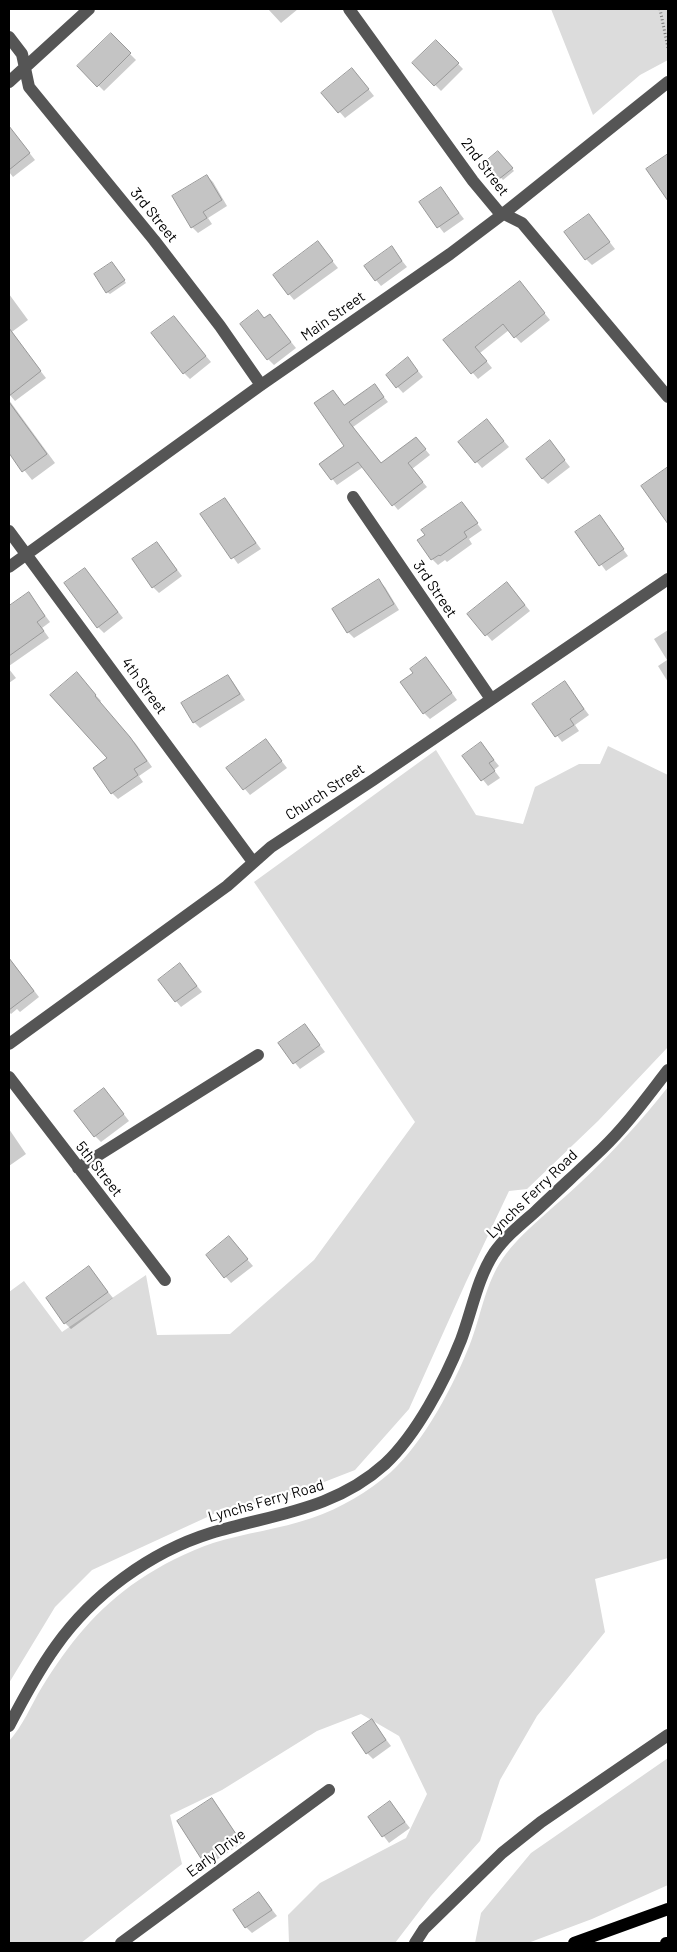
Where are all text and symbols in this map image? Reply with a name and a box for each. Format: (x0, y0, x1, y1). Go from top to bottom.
street label: 2nd Street (457, 134, 513, 200)
street label: 3rd Street (126, 184, 182, 246)
street label: Main Street (297, 287, 369, 345)
street label: 3rd Street (409, 557, 461, 621)
street label: 4th Street (117, 654, 171, 718)
street label: Church Street (282, 760, 368, 824)
street label: 5th Street (72, 1138, 126, 1200)
street label: Lynchs Ferry Road (483, 1146, 581, 1242)
street label: Lynchs Ferry Road (206, 1476, 326, 1526)
street label: Early Drive (183, 1825, 249, 1881)

